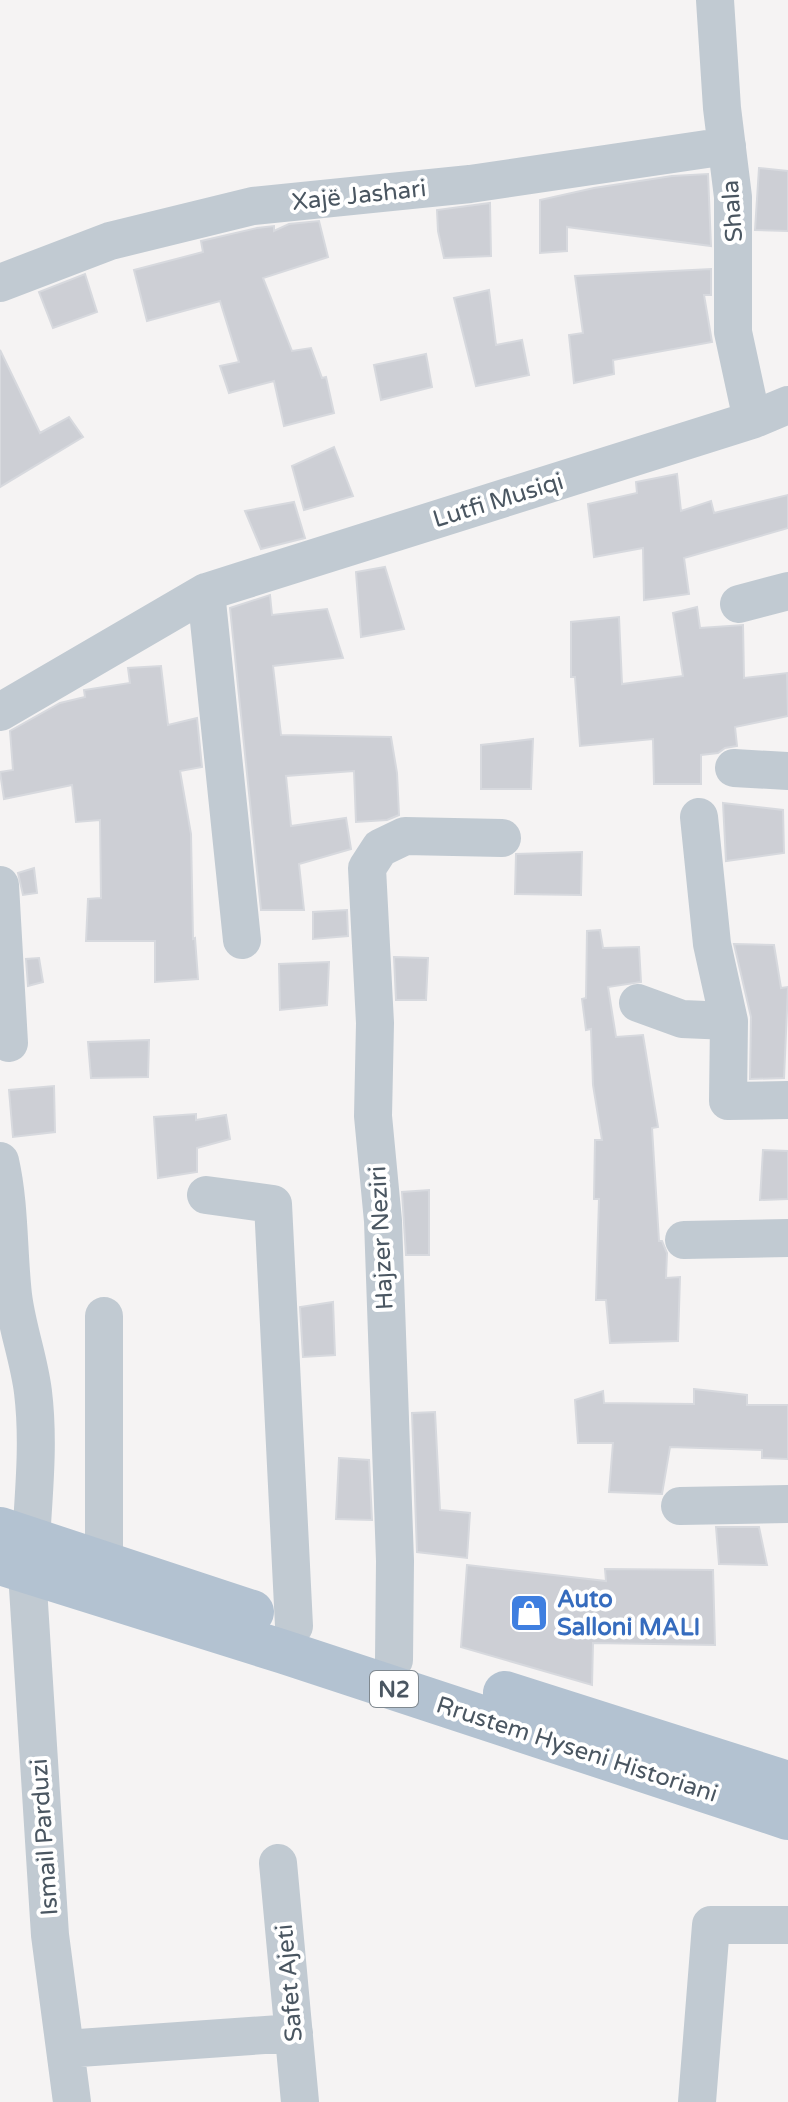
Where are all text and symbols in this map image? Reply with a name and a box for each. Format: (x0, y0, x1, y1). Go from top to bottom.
street label: Xajë Jashari (291, 174, 428, 217)
street label: Shala (716, 179, 749, 243)
street label: Lutfi Musiqi (429, 467, 567, 534)
street label: Hajzer Neziri (363, 1165, 400, 1311)
place label: Auto Salloni MALI (557, 1585, 700, 1642)
shop icon: Auto Salloni MALI (508, 1592, 550, 1634)
road number: N2 (370, 1671, 418, 1707)
street label: Rrustem Hyseni Historiani (433, 1690, 721, 1809)
street label: Ismail Parduzi (25, 1757, 64, 1916)
street label: Safet Ajeti (270, 1923, 309, 2043)

